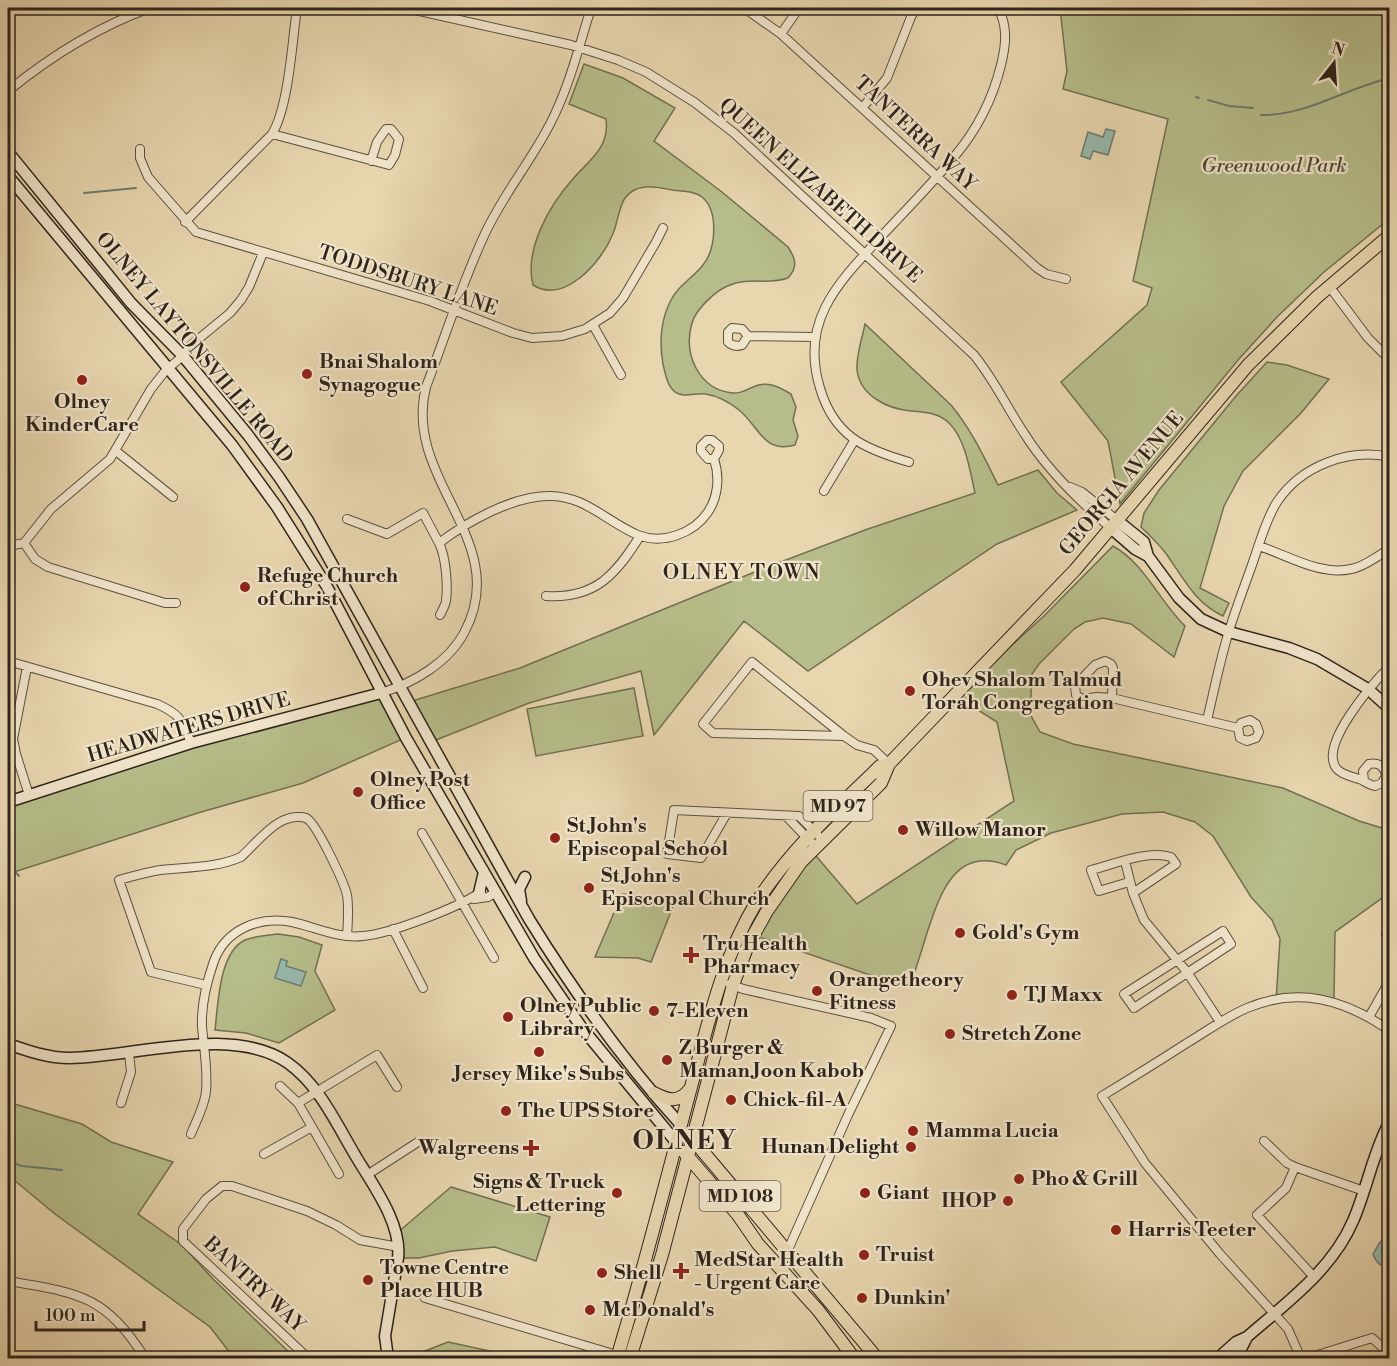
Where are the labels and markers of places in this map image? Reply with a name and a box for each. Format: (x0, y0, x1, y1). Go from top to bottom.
place label: Bnai Shalom Synagogue (319, 350, 438, 398)
marker: Bnai Shalom Synagogue (300, 367, 314, 381)
marker: Olney KinderCare (75, 373, 89, 387)
place label: Olney KinderCare (25, 390, 139, 438)
place label: Refuge Church of Christ (257, 564, 399, 612)
marker: Refuge Church of Christ (238, 580, 252, 594)
place label: Ohev Shalom Talmud Torah Congregation (922, 668, 1123, 716)
marker: Ohev Shalom Talmud Torah Congregation (903, 684, 917, 698)
place label: Olney Post Office (370, 768, 471, 816)
marker: Olney Post Office (351, 785, 365, 799)
place label: St John's Episcopal School (567, 814, 729, 862)
place label: Willow Manor (914, 818, 1046, 843)
marker: Willow Manor (896, 823, 910, 837)
marker: St John's Episcopal School (548, 831, 562, 845)
place label: St John's Episcopal Church (601, 864, 770, 912)
marker: St John's Episcopal Church (582, 881, 596, 895)
place label: Gold's Gym (972, 921, 1079, 946)
marker: Gold's Gym (953, 926, 967, 940)
place label: Tru Health Pharmacy (703, 932, 808, 980)
marker: Tru Health Pharmacy (684, 948, 698, 962)
place label: Orangetheory Fitness (829, 968, 965, 1016)
place label: TJ Maxx (1024, 983, 1103, 1008)
marker: Orangetheory Fitness (810, 984, 824, 998)
marker: TJ Maxx (1005, 988, 1019, 1002)
place label: Olney Public Library (520, 994, 642, 1042)
place label: 7-Eleven (666, 999, 749, 1024)
marker: 7-Eleven (647, 1004, 661, 1018)
marker: Olney Public Library (501, 1010, 515, 1024)
place label: Stretch Zone (962, 1022, 1082, 1047)
marker: Stretch Zone (943, 1027, 957, 1041)
place label: Z Burger & Maman Joon Kabob (679, 1036, 864, 1084)
marker: Jersey Mike's Subs (532, 1045, 546, 1059)
marker: Z Burger & Maman Joon Kabob (660, 1053, 674, 1067)
place label: Jersey Mike's Subs (451, 1062, 624, 1087)
place label: Chick-fil-A (743, 1088, 847, 1113)
marker: Chick-fil-A (724, 1093, 738, 1107)
place label: The UPS Store (518, 1099, 654, 1124)
marker: The UPS Store (499, 1104, 513, 1118)
place label: Mamma Lucia (925, 1119, 1059, 1144)
marker: Mamma Lucia (906, 1124, 920, 1138)
place label: Hunan Delight (761, 1135, 900, 1160)
place label: Walgreens (417, 1136, 519, 1161)
marker: Hunan Delight (904, 1140, 918, 1154)
marker: Walgreens (524, 1141, 538, 1155)
place label: Pho & Grill (1031, 1167, 1138, 1192)
place label: Signs & Truck Lettering (473, 1170, 606, 1218)
marker: Pho & Grill (1012, 1172, 1026, 1186)
place label: Giant (877, 1181, 930, 1206)
marker: Signs & Truck Lettering (610, 1186, 624, 1200)
marker: Giant (858, 1186, 872, 1200)
place label: IHOP (941, 1189, 996, 1214)
marker: IHOP (1001, 1194, 1015, 1208)
place label: Harris Teeter (1128, 1218, 1256, 1243)
marker: Harris Teeter (1109, 1223, 1123, 1237)
place label: Truist (876, 1243, 936, 1268)
place label: MedStar Health - Urgent Care (694, 1248, 845, 1296)
marker: Truist (857, 1248, 871, 1262)
place label: Towne Centre Place HUB (380, 1256, 509, 1304)
place label: Shell (614, 1261, 662, 1286)
marker: MedStar Health - Urgent Care (672, 1262, 690, 1280)
marker: Shell (595, 1266, 609, 1280)
marker: Towne Centre Place HUB (361, 1273, 375, 1287)
place label: Dunkin' (874, 1286, 951, 1311)
marker: Dunkin' (855, 1291, 869, 1305)
place label: McDonald's (602, 1298, 714, 1323)
marker: McDonald's (583, 1303, 597, 1317)

